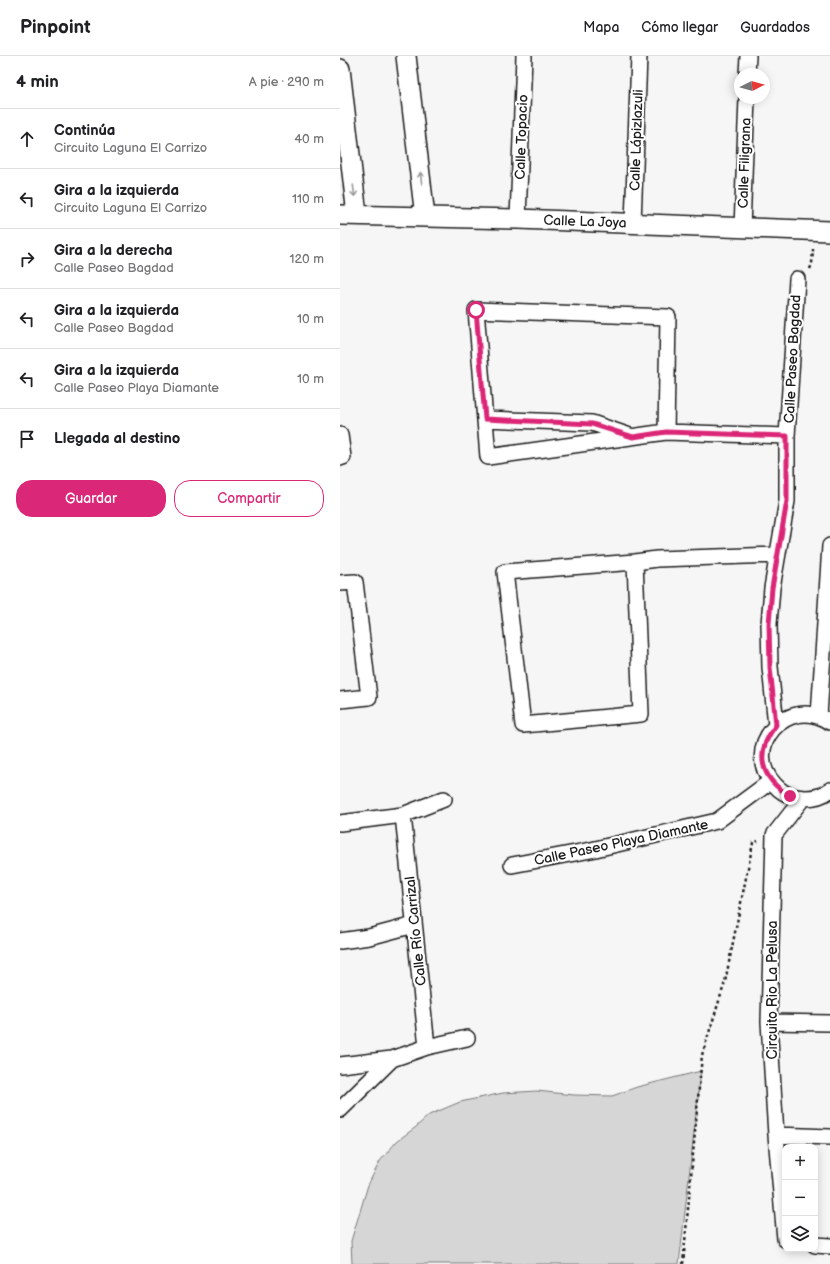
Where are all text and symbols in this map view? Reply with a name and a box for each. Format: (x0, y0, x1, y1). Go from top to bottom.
text: Pinpoint (20, 16, 91, 39)
text: Mapa (583, 19, 619, 36)
text: Cómo llegar (641, 19, 718, 36)
text: Guardados (740, 19, 810, 36)
north arrow (734, 68, 770, 104)
text: 4 min (16, 72, 59, 92)
text: A pie · 290 m (249, 74, 324, 90)
street label: Calle Lápizlazuli (626, 89, 647, 191)
street label: Calle Topacio (512, 94, 531, 180)
street label: Calle Filigrana (734, 117, 755, 209)
text: Continúa (54, 121, 115, 140)
icon: ahead (16, 128, 38, 150)
text: 40 m (294, 131, 324, 147)
text: Circuito Laguna El Carrizo (54, 140, 207, 156)
one-way arrow (417, 172, 425, 185)
text: Gira a la izquierda (54, 181, 179, 200)
one-way arrow (350, 184, 358, 197)
icon: left (16, 188, 38, 210)
text: 110 m (292, 191, 324, 207)
text: Circuito Laguna El Carrizo (54, 200, 207, 216)
street label: Calle La Joya (543, 212, 627, 231)
text: Gira a la derecha (54, 241, 173, 260)
icon: right (16, 248, 38, 270)
text: 120 m (289, 251, 324, 267)
text: Calle Paseo Bagdad (54, 260, 174, 276)
street label: Calle Paseo Bagdad (781, 294, 804, 424)
text: Gira a la izquierda (54, 301, 179, 320)
route start (467, 301, 485, 319)
icon: left (16, 308, 38, 330)
text: 10 m (297, 311, 324, 327)
text: Calle Paseo Bagdad (54, 320, 174, 336)
text: Gira a la izquierda (54, 361, 179, 380)
icon: left (16, 368, 38, 390)
text: 10 m (297, 371, 324, 387)
text: Calle Paseo Playa Diamante (54, 380, 219, 396)
icon: arrive (16, 428, 38, 450)
text: Llegada al destino (54, 429, 180, 448)
button: Guardar (16, 480, 166, 517)
button: Compartir (174, 480, 324, 517)
route end (781, 787, 799, 805)
street label: Calle Paseo Playa Diamante (532, 816, 710, 869)
street label: Calle Río Carrizal (401, 875, 430, 987)
street label: Circuito Rio La Pelusa (764, 921, 781, 1059)
map controls (782, 1144, 818, 1252)
button: + (782, 1144, 818, 1180)
button: − (782, 1180, 818, 1216)
button: layers (782, 1216, 818, 1252)

